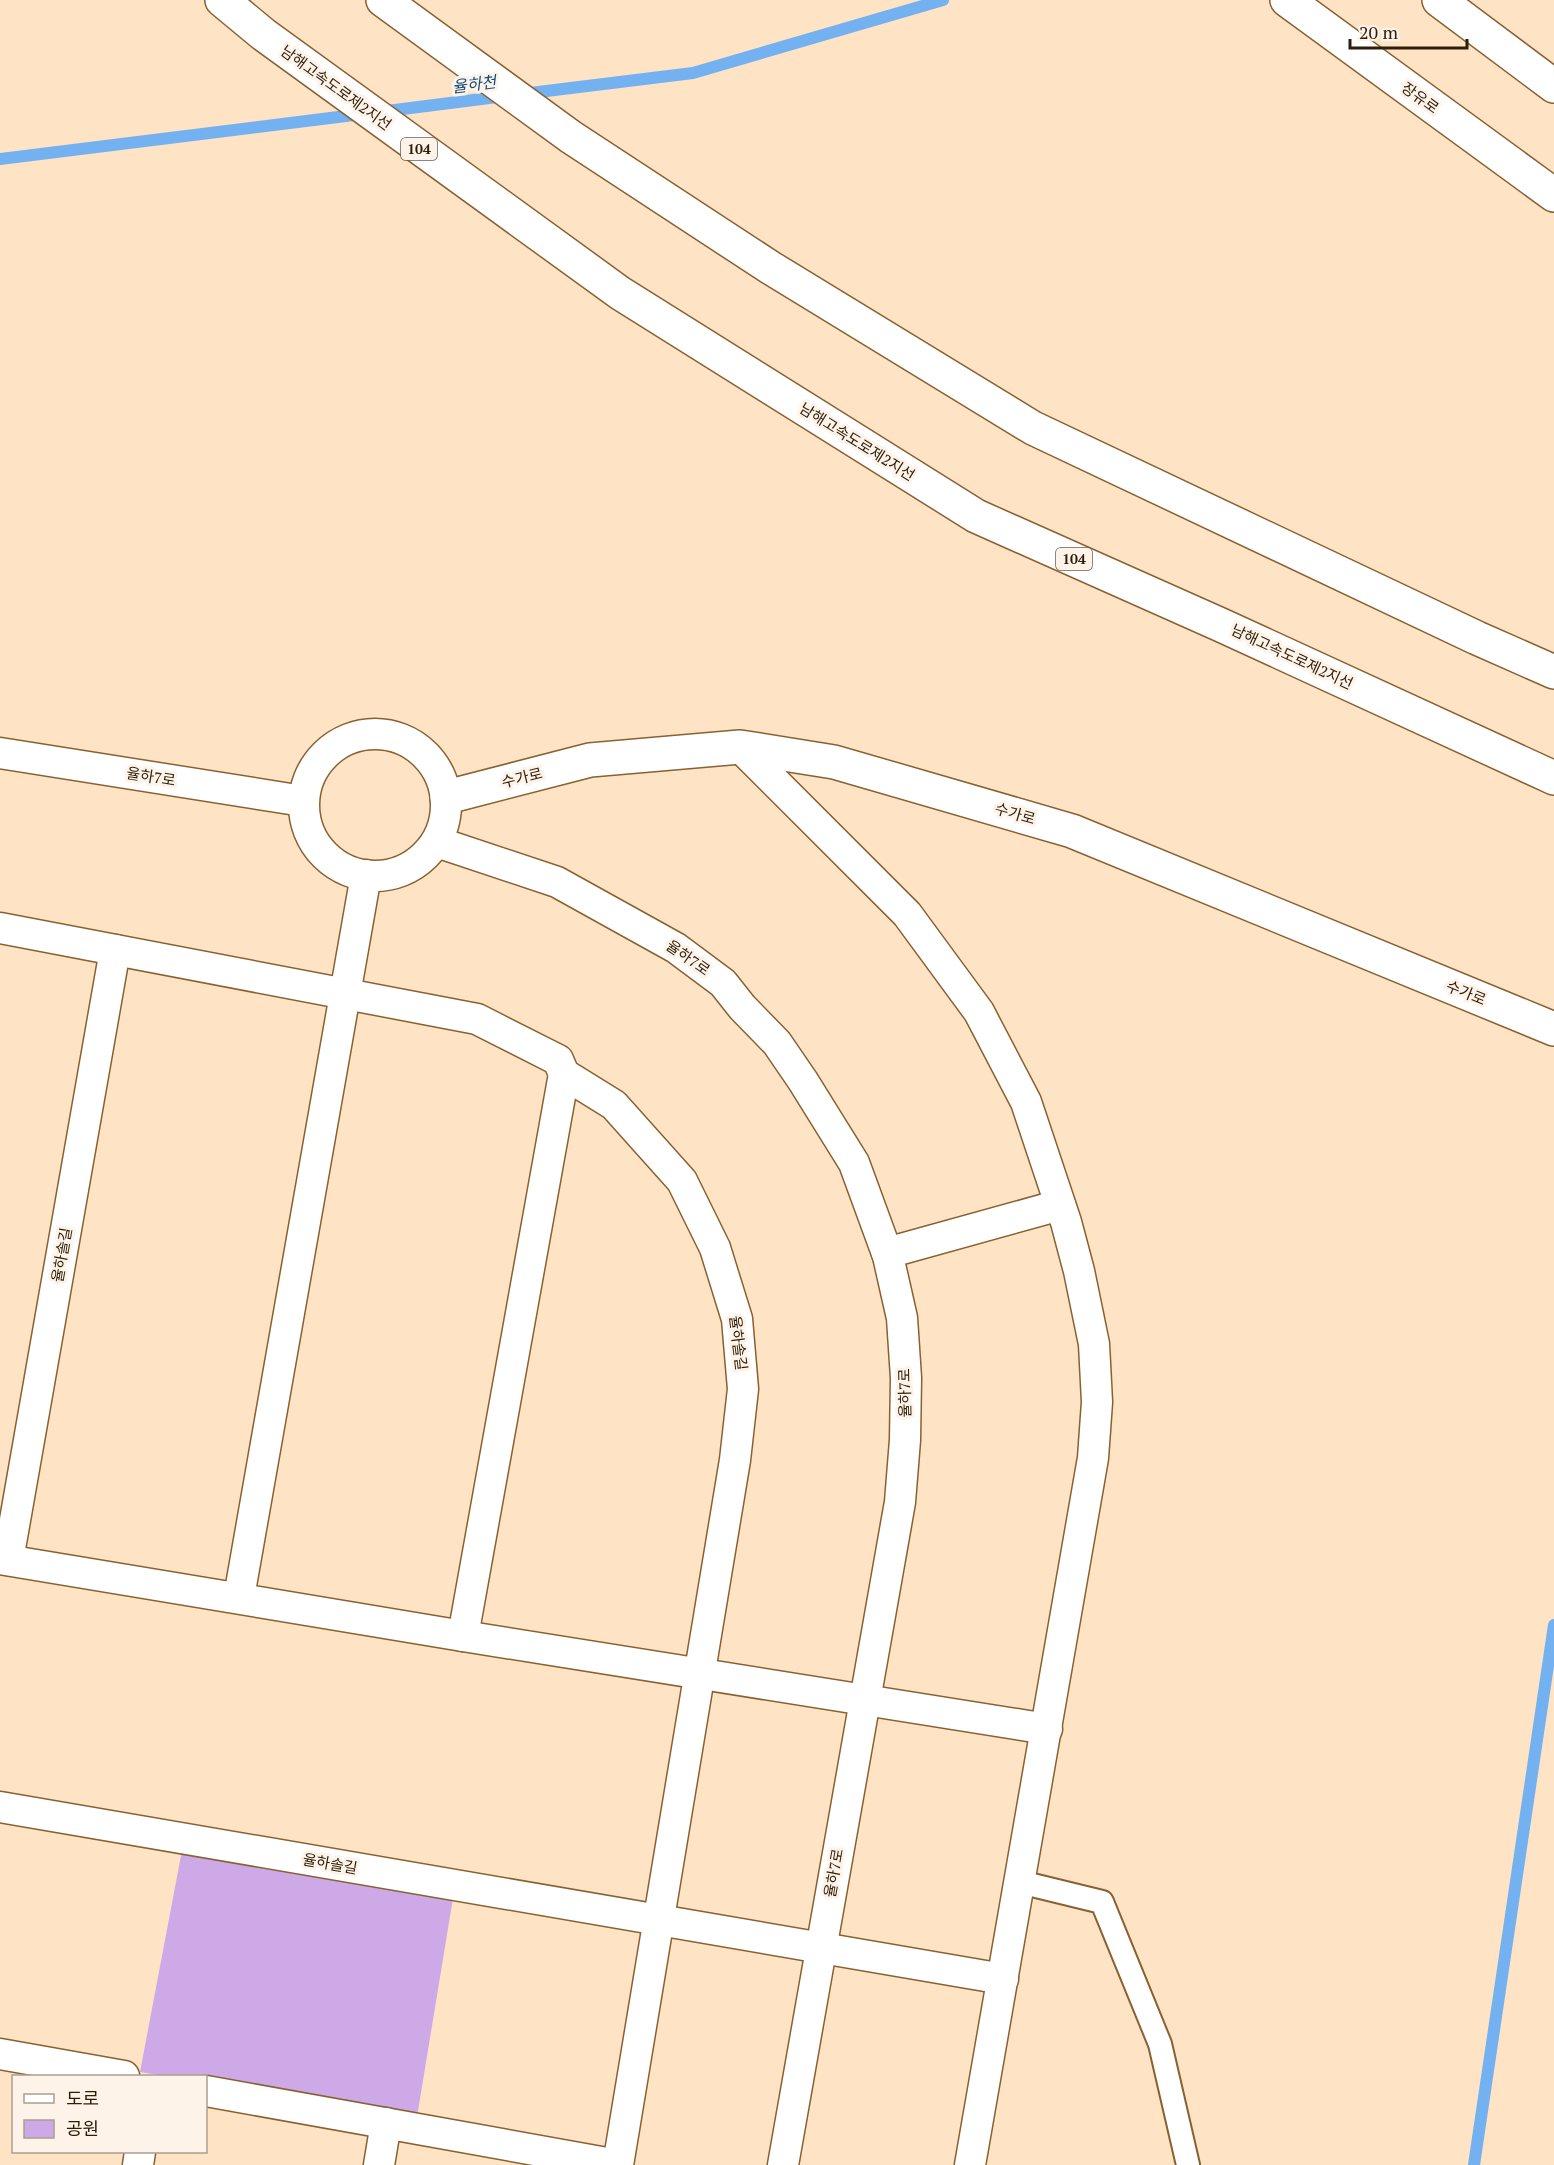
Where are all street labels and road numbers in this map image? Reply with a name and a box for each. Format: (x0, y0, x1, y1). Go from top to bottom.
street label: 남해고속도로제2지선 (277, 40, 396, 134)
street label: 장유로 (1398, 77, 1443, 117)
road number: 104 (401, 138, 437, 160)
street label: 남해고속도로제2지선 (796, 398, 919, 485)
road number: 104 (1056, 548, 1092, 570)
street label: 남해고속도로제2지선 (1228, 619, 1357, 693)
street label: 율하7로 (125, 762, 177, 790)
street label: 수가로 (499, 762, 544, 792)
street label: 수가로 (993, 798, 1038, 828)
street label: 율하7로 (663, 935, 715, 980)
street label: 수가로 (1443, 975, 1489, 1009)
street label: 율하솔길 (46, 1226, 76, 1284)
street label: 율하솔길 (726, 1314, 752, 1371)
street label: 율하7로 (894, 1368, 914, 1418)
street label: 율하7로 (819, 1847, 847, 1899)
street label: 율하솔길 (301, 1848, 359, 1878)

